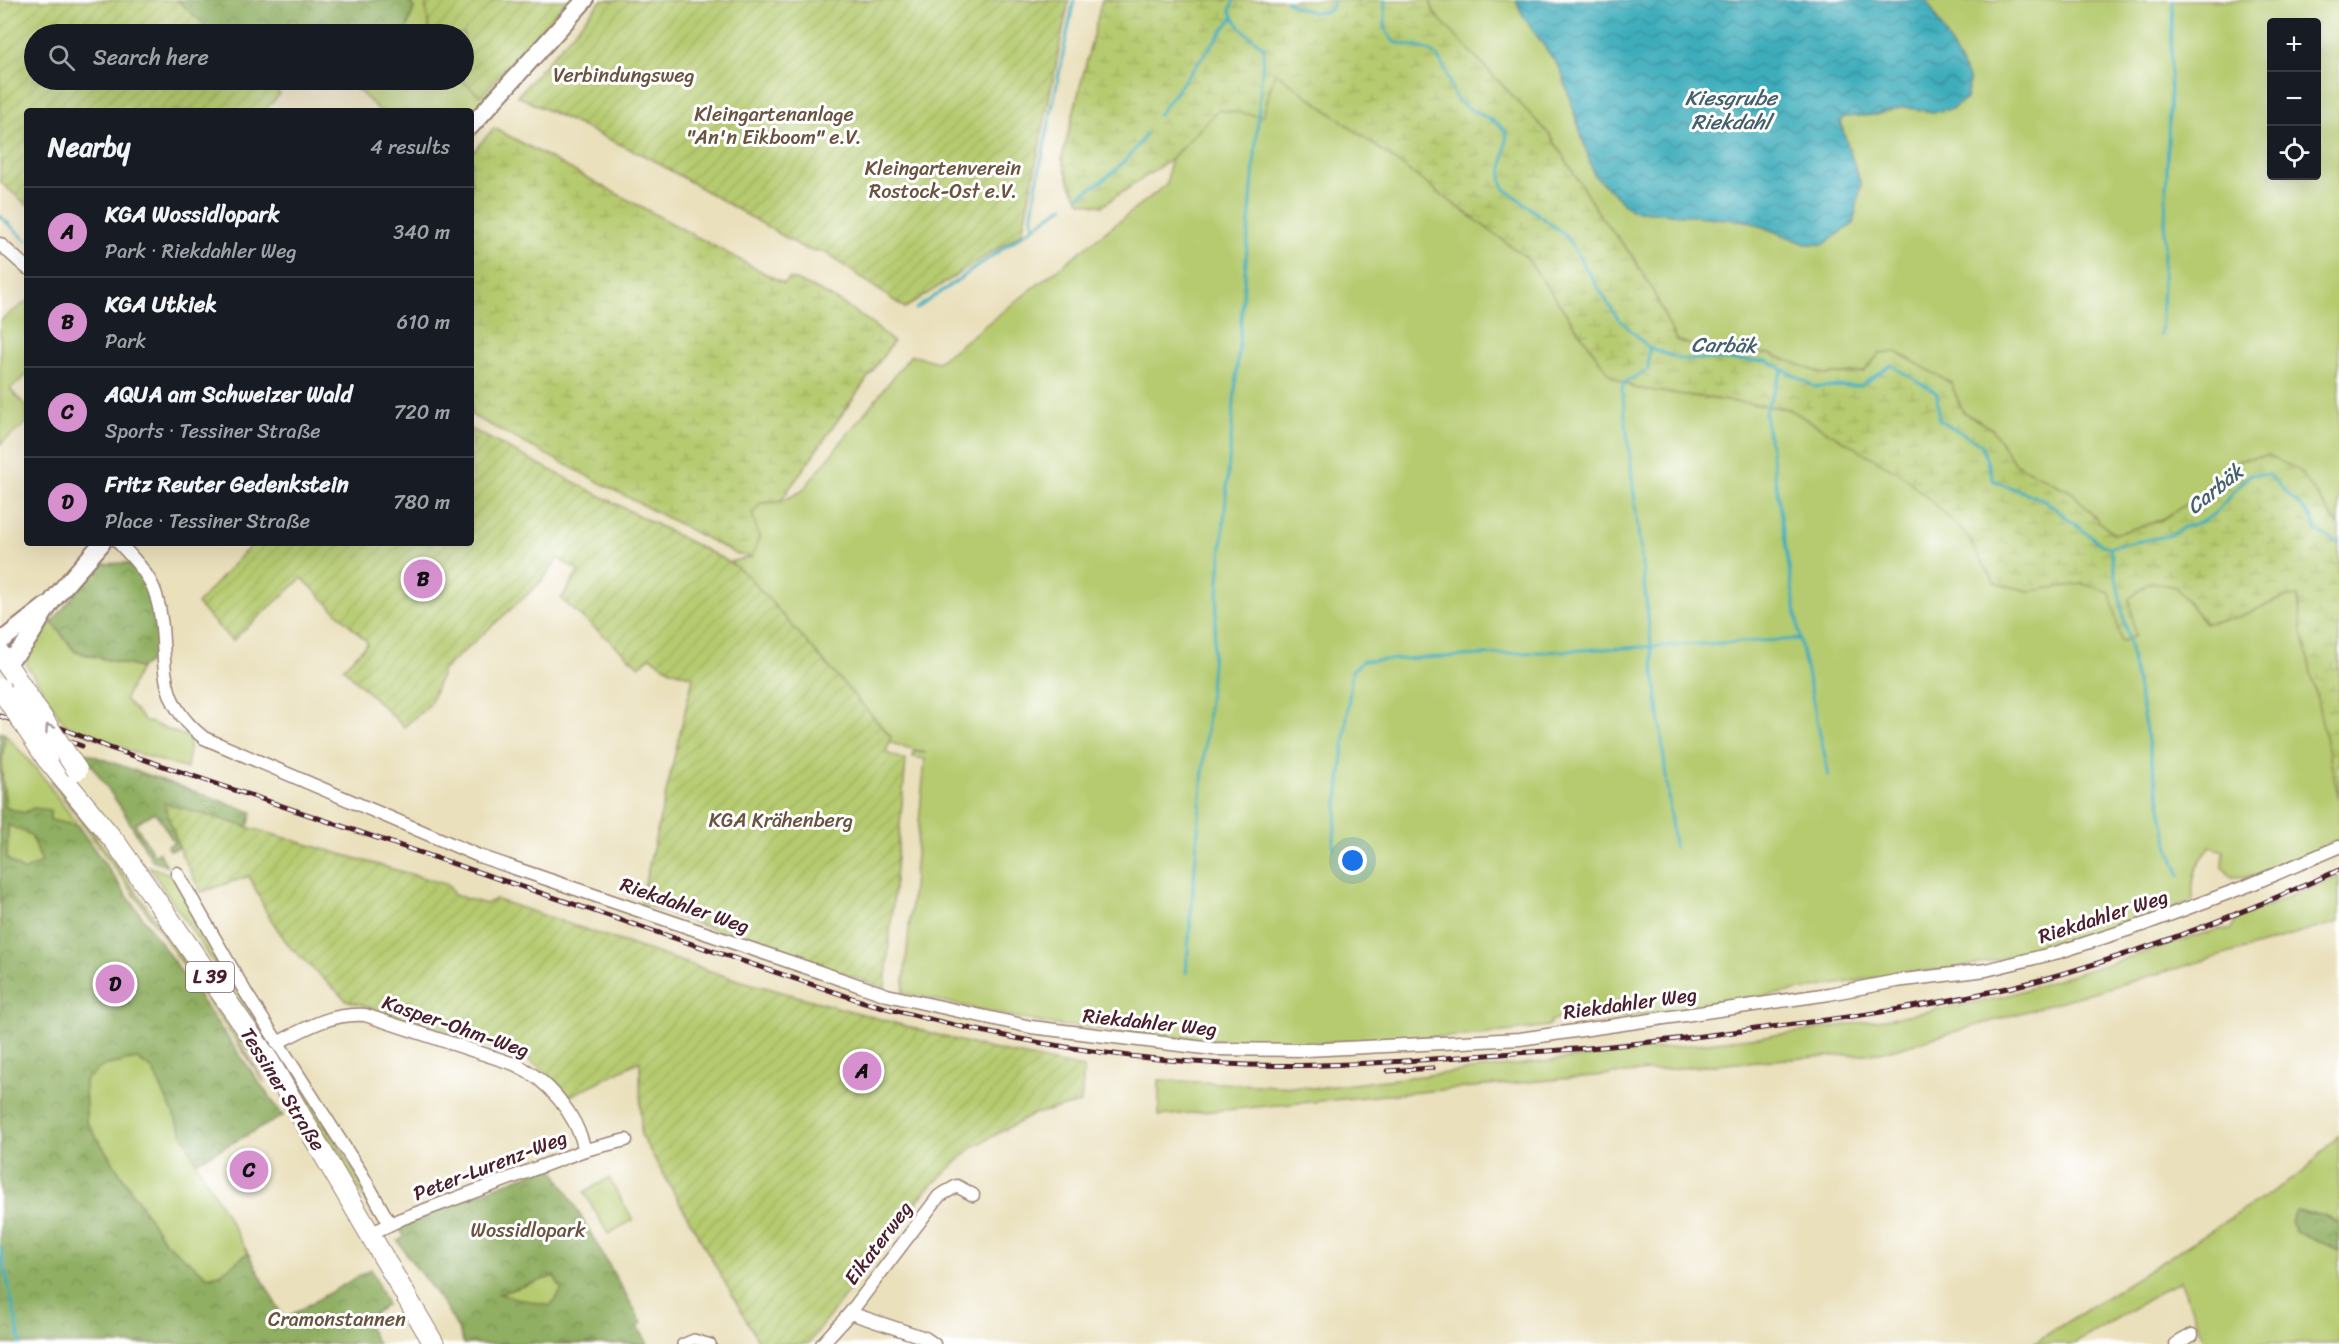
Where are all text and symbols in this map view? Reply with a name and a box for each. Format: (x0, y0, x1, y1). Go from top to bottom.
map controls (2267, 18, 2321, 180)
button: + (2267, 18, 2321, 72)
search box (24, 24, 474, 90)
text: Search here (93, 38, 209, 77)
icon: search (45, 41, 78, 74)
park label: Verbindungsweg (553, 58, 695, 93)
button: − (2267, 72, 2321, 126)
water label: Kiesgrube Riekdahl (1685, 79, 1779, 141)
park label: Kleingartenanlage "An'n Eikboom" e.V. (687, 97, 861, 155)
text: Nearby (48, 124, 130, 170)
button: locate (2267, 126, 2321, 180)
text: 4 results (370, 130, 450, 165)
park label: Kleingartenverein Rostock-Ost e.V. (865, 151, 1021, 209)
text: KGA Wossidlopark (105, 195, 279, 234)
text: A (61, 215, 74, 250)
text: 340 m (393, 215, 450, 250)
text: Park · Riekdahler Weg (105, 234, 297, 269)
text: KGA Utkiek (105, 285, 217, 324)
text: B (61, 305, 74, 340)
text: 610 m (397, 305, 450, 340)
text: Park (105, 324, 146, 359)
water label: Carbäk (1691, 325, 1759, 365)
text: AQUA am Schweizer Wald (105, 375, 352, 414)
text: C (61, 395, 74, 430)
text: 720 m (394, 395, 450, 430)
text: Sports · Tessiner Straße (105, 414, 321, 449)
water label: Carbäk (2178, 453, 2254, 524)
text: Fritz Reuter Gedenkstein (105, 465, 349, 504)
text: D (62, 485, 73, 520)
text: 780 m (393, 485, 450, 520)
text: Place · Tessiner Straße (105, 504, 310, 539)
pin: B (404, 556, 442, 602)
one-way arrow (45, 724, 56, 735)
park label: KGA Krähenberg (709, 803, 853, 838)
your location (1338, 846, 1367, 875)
street label: Riekdahler Weg (615, 867, 754, 944)
street label: Riekdahler Weg (2034, 879, 2173, 954)
pin: D (96, 962, 134, 1006)
road number: L 39 (186, 962, 234, 992)
street label: Riekdahler Weg (1561, 977, 1699, 1030)
street label: Kasper-Ohm-Weg (378, 985, 534, 1068)
street label: Riekdahler Weg (1081, 998, 1219, 1047)
street label: Tessiner Straße (230, 1020, 335, 1158)
pin: A (842, 1048, 882, 1094)
street label: Peter-Lurenz-Weg (408, 1120, 572, 1211)
pin: C (230, 1148, 268, 1192)
street label: Eikaterweg (835, 1194, 922, 1293)
park label: Wossidlopark (470, 1213, 586, 1248)
park label: Cramonstannen (268, 1302, 406, 1337)

